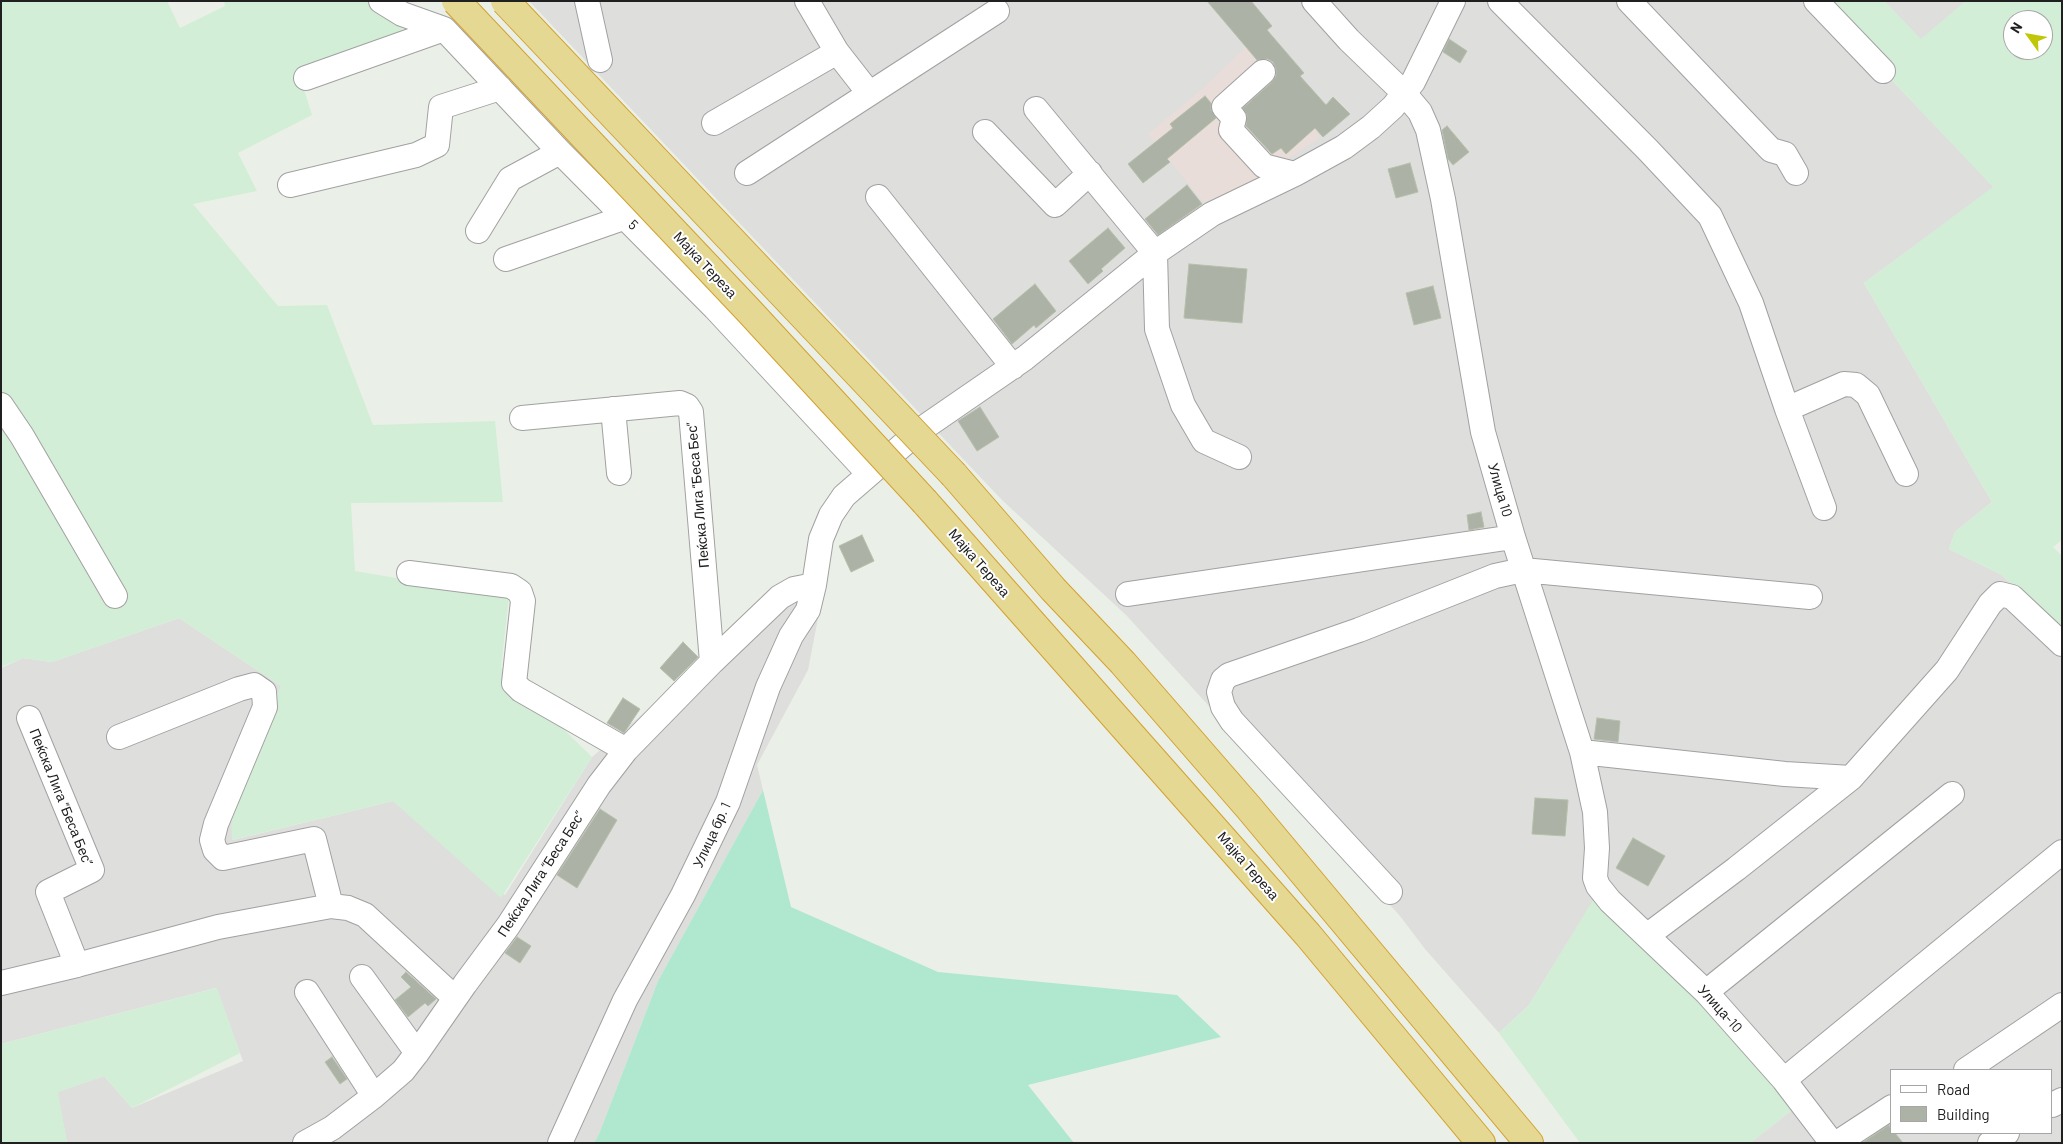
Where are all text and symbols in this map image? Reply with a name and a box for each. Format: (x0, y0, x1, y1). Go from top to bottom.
north arrow (2003, 10, 2053, 60)
text: N (2006, 19, 2025, 36)
street label: 5 (625, 217, 641, 233)
street label: Мајка Тереза (670, 228, 740, 302)
street label: Пеќска Лига “Беса Бес” (683, 421, 713, 569)
street label: Улица 10 (1484, 461, 1516, 519)
street label: Мајка Тереза (945, 526, 1013, 600)
street label: Пеќска Лига “Беса Бес” (26, 726, 96, 868)
street label: Улица бр. 1 (690, 800, 734, 870)
street label: Пеќска Лига “Беса Бес” (494, 808, 588, 940)
street label: Мајка Тереза (1214, 829, 1282, 903)
street label: Улица-10 (1694, 982, 1746, 1036)
legend (1890, 1069, 2053, 1134)
text: Road (1937, 1080, 1970, 1098)
text: Building (1937, 1105, 1990, 1123)

